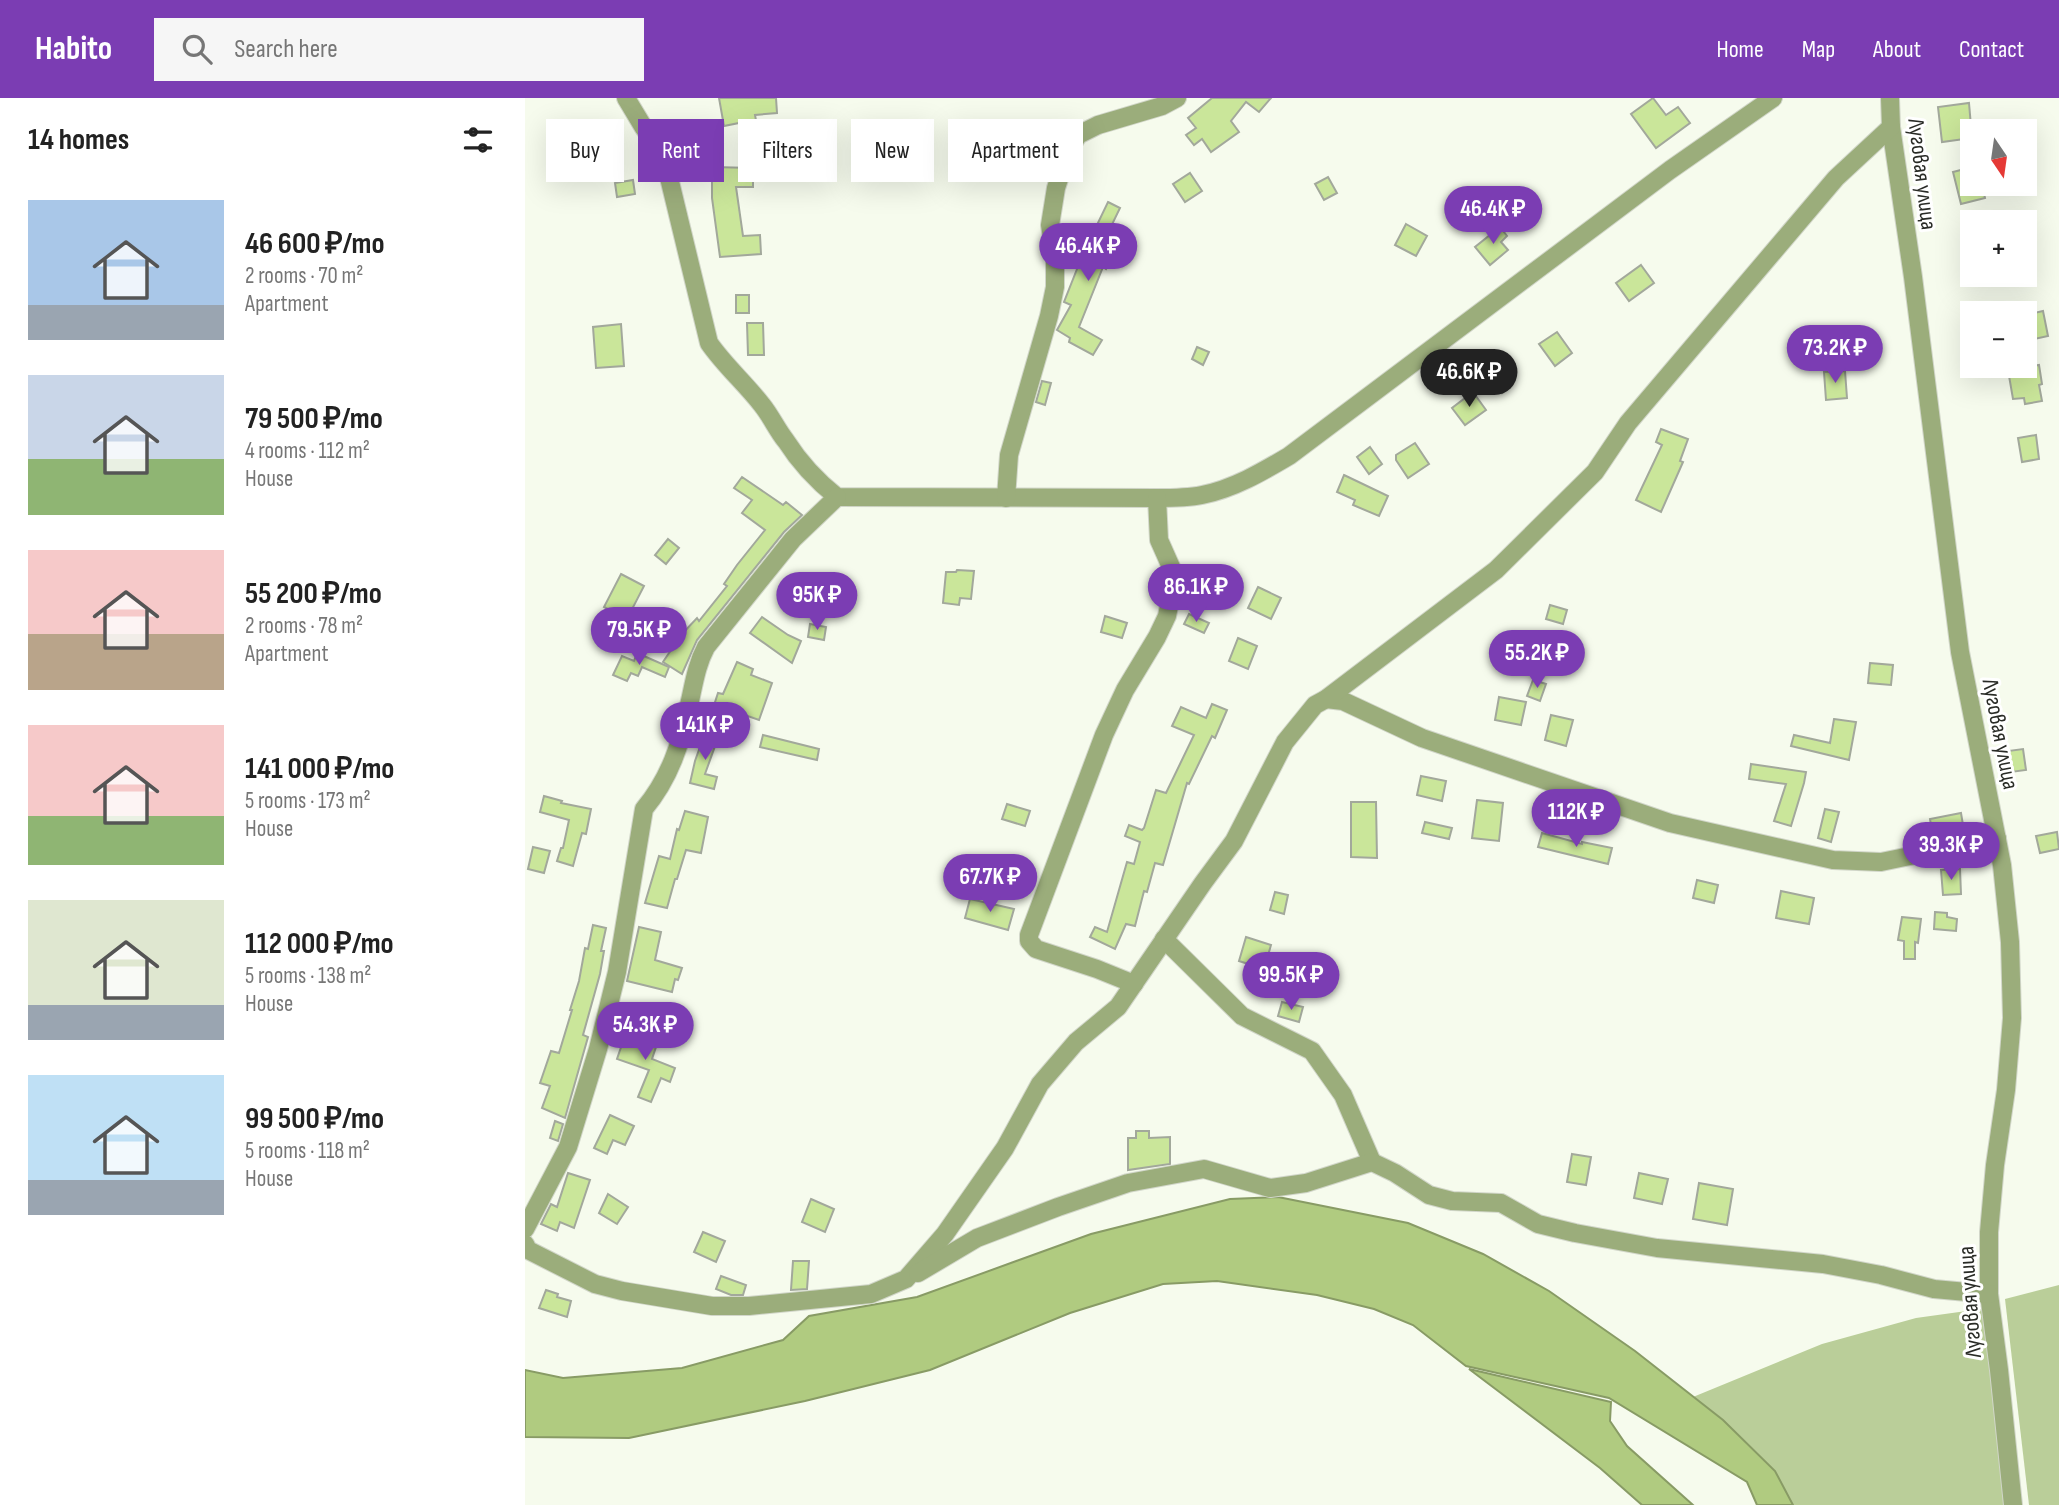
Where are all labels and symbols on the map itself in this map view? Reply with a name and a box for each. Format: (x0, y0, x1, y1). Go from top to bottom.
street label: Луговая улица (1901, 116, 1943, 231)
north arrow (1960, 119, 2037, 196)
pin: 46.4K ₽ (1428, 186, 1558, 246)
pin: 46.4K ₽ (1023, 223, 1153, 283)
pin: 73.2K ₽ (1770, 326, 1900, 385)
pin: 46.6K ₽ (1404, 350, 1534, 409)
pin: 86.1K ₽ (1131, 564, 1261, 624)
pin: 95K ₽ (768, 573, 866, 632)
pin: 79.5K ₽ (574, 608, 704, 667)
pin: 55.2K ₽ (1472, 630, 1602, 690)
street label: Луговая улица (1975, 676, 2024, 792)
pin: 141K ₽ (648, 702, 762, 762)
pin: 112K ₽ (1519, 790, 1633, 849)
pin: 39.3K ₽ (1886, 822, 2016, 882)
pin: 67.7K ₽ (925, 854, 1055, 914)
pin: 99.5K ₽ (1226, 953, 1356, 1012)
pin: 54.3K ₽ (580, 1002, 710, 1062)
street label: Луговая улица (1952, 1245, 1988, 1360)

